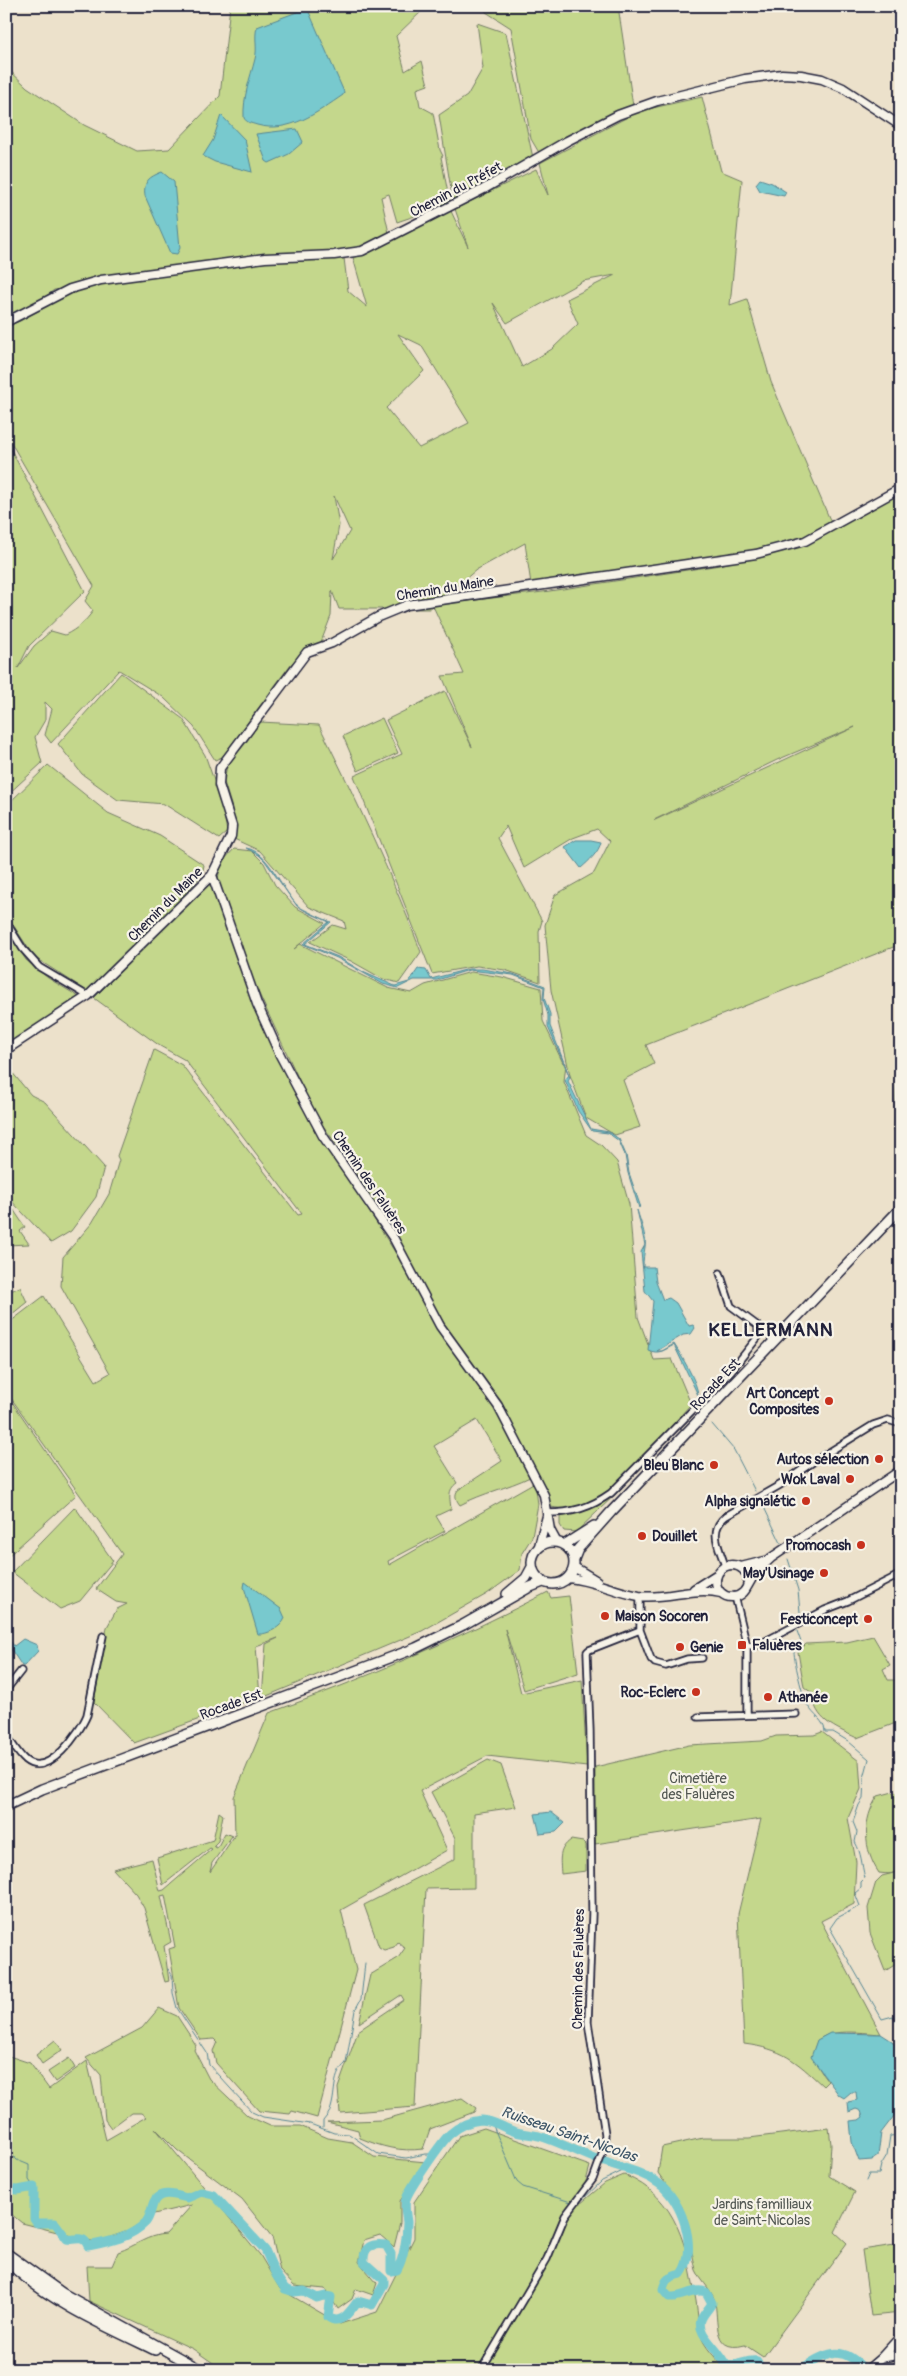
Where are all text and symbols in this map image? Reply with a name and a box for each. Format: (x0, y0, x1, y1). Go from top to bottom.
street label: Chemin du Préfet (407, 158, 506, 221)
street label: Chemin du Maine (395, 572, 495, 605)
street label: Chemin du Maine (125, 863, 206, 945)
street label: Chemin des Faluères (329, 1127, 411, 1238)
district label: KELLERMANN (708, 1318, 834, 1342)
street label: Rocade Est (687, 1354, 744, 1414)
place label: Art Concept Composites (746, 1385, 820, 1418)
marker: Art Concept Composites (823, 1395, 835, 1407)
place label: Autos sélection (776, 1451, 869, 1468)
marker: Autos sélection (873, 1453, 885, 1465)
place label: Bleu Blanc (643, 1457, 704, 1474)
marker: Bleu Blanc (708, 1459, 720, 1471)
place label: Wok Laval (781, 1471, 840, 1488)
marker: Wok Laval (844, 1473, 856, 1485)
place label: Alpha signalétic (705, 1493, 796, 1510)
marker: Alpha signalétic (800, 1495, 812, 1507)
place label: Douillet (652, 1528, 697, 1545)
marker: Douillet (636, 1530, 648, 1542)
place label: Promocash (785, 1537, 851, 1554)
marker: Promocash (855, 1539, 867, 1551)
place label: May'Usinage (743, 1565, 815, 1582)
marker: May'Usinage (818, 1567, 830, 1579)
place label: Maison Socoren (615, 1608, 708, 1625)
marker: Maison Socoren (599, 1610, 611, 1622)
place label: Festiconcept (780, 1611, 858, 1628)
marker: Festiconcept (862, 1613, 874, 1625)
place label: Faluères (752, 1637, 803, 1654)
place label: Genie (690, 1639, 724, 1656)
marker: Faluères (736, 1639, 748, 1651)
marker: Genie (674, 1641, 686, 1653)
place label: Roc-Eclerc (621, 1684, 686, 1701)
street label: Rocade Est (198, 1685, 265, 1724)
marker: Roc-Eclerc (690, 1686, 702, 1698)
place label: Athanée (778, 1689, 829, 1706)
marker: Athanée (762, 1691, 774, 1703)
park label: Cimetière des Faluères (661, 1770, 735, 1803)
street label: Chemin des Faluères (569, 1908, 588, 2030)
water label: Ruisseau Saint-Nicolas (499, 2102, 641, 2167)
park label: Jardins familliaux de Saint-Nicolas (712, 2196, 812, 2229)

